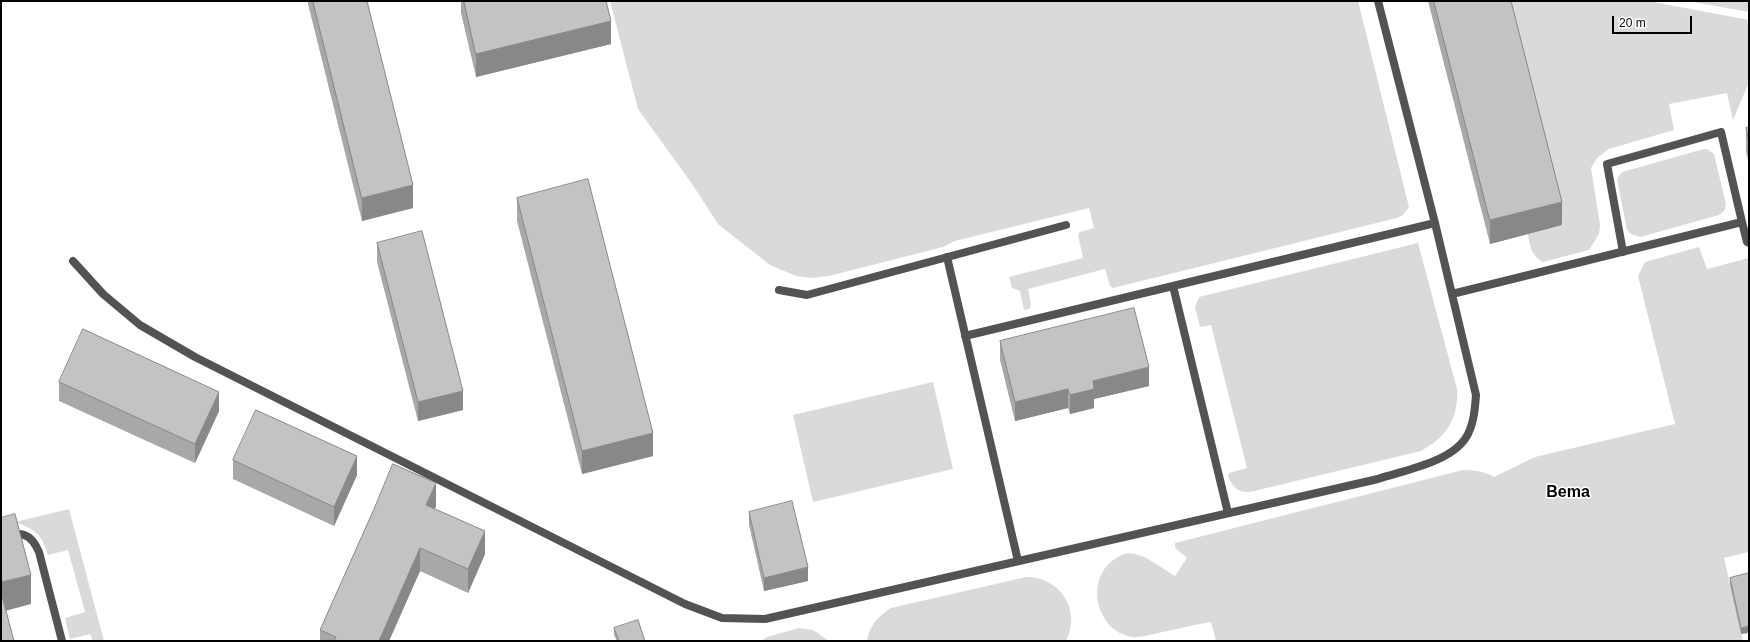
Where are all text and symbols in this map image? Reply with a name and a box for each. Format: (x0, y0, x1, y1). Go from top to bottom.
scale bar (1614, 8, 1694, 34)
text: 20 m (1619, 16, 1646, 30)
district label: Bema (1546, 483, 1590, 503)

